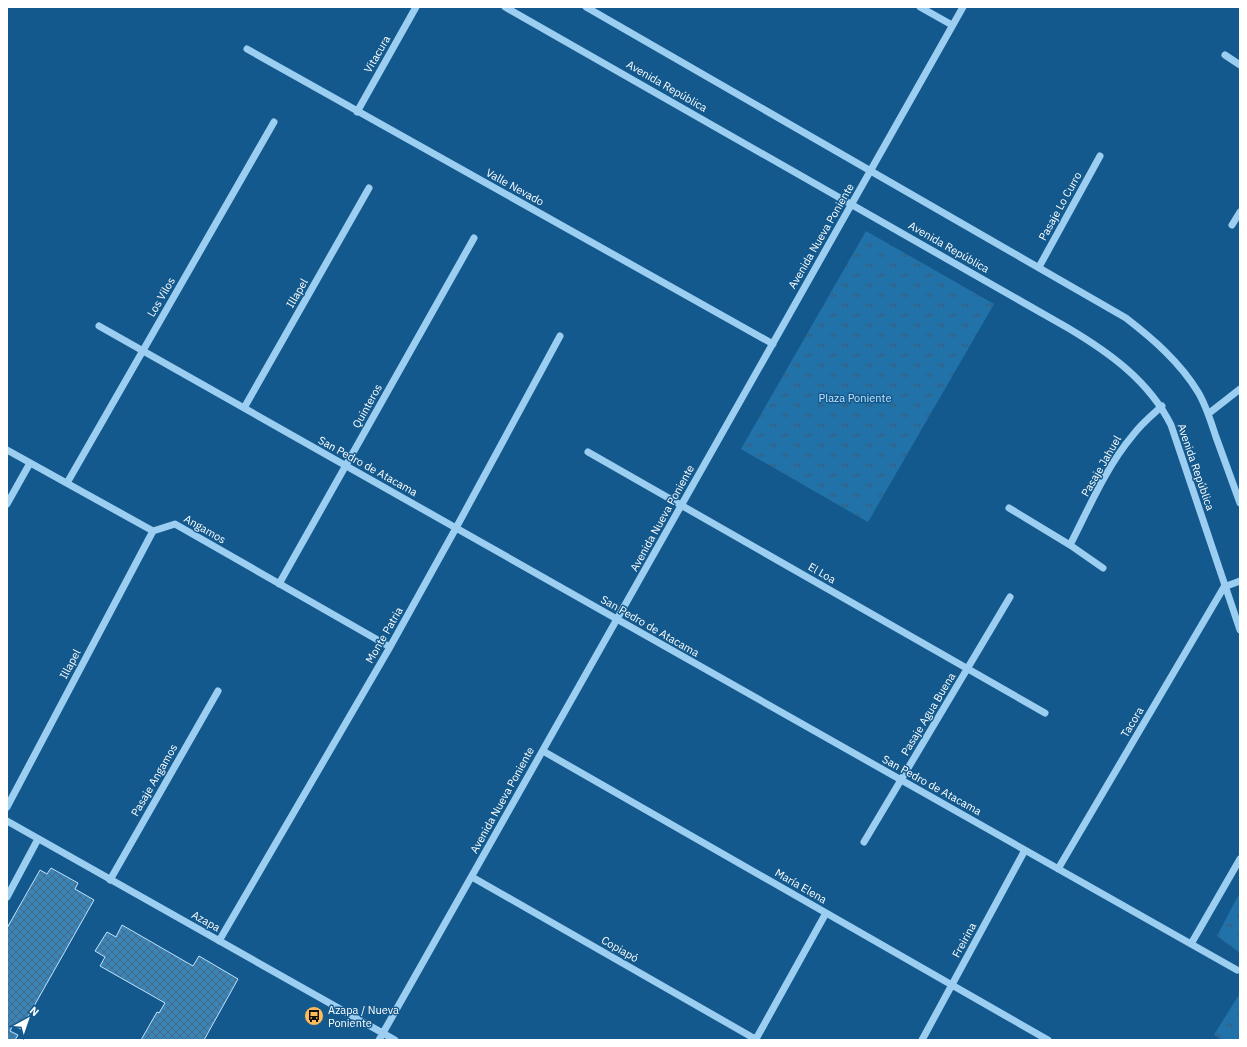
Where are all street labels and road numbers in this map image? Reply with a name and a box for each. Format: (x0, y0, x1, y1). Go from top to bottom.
street label: Vitacura (361, 33, 393, 75)
street label: Avenida República (624, 57, 710, 115)
street label: Valle Nevado (484, 165, 546, 209)
street label: Pasaje Lo Curro (1035, 169, 1085, 243)
street label: Avenida Nueva Poniente (785, 181, 857, 291)
street label: Avenida República (906, 218, 992, 276)
street label: Los Vilos (144, 275, 178, 319)
street label: Illapel (283, 276, 311, 310)
street label: Quinteros (349, 381, 385, 431)
street label: Avenida República (1175, 422, 1217, 512)
street label: San Pedro de Atacama (316, 433, 420, 499)
street label: Pasaje Jahuel (1078, 433, 1124, 499)
street label: Avenida Nueva Poniente (627, 462, 697, 574)
street label: Angamos (182, 511, 228, 547)
street label: El Loa (806, 560, 838, 586)
street label: San Pedro de Atacama (598, 592, 702, 660)
street label: Monte Patria (362, 604, 406, 666)
street label: Illapel (56, 647, 84, 681)
street label: Pasaje Agua Buena (898, 670, 958, 758)
street label: Tacora (1118, 704, 1147, 740)
street label: Pasaje Angamos (128, 741, 180, 819)
street label: Avenida Nueva Poniente (467, 744, 537, 856)
street label: San Pedro de Atacama (880, 752, 984, 818)
street label: María Elena (773, 866, 830, 907)
street label: Azapa (189, 908, 223, 935)
street label: Freirina (949, 920, 979, 960)
street label: Copiapó (599, 933, 641, 965)

